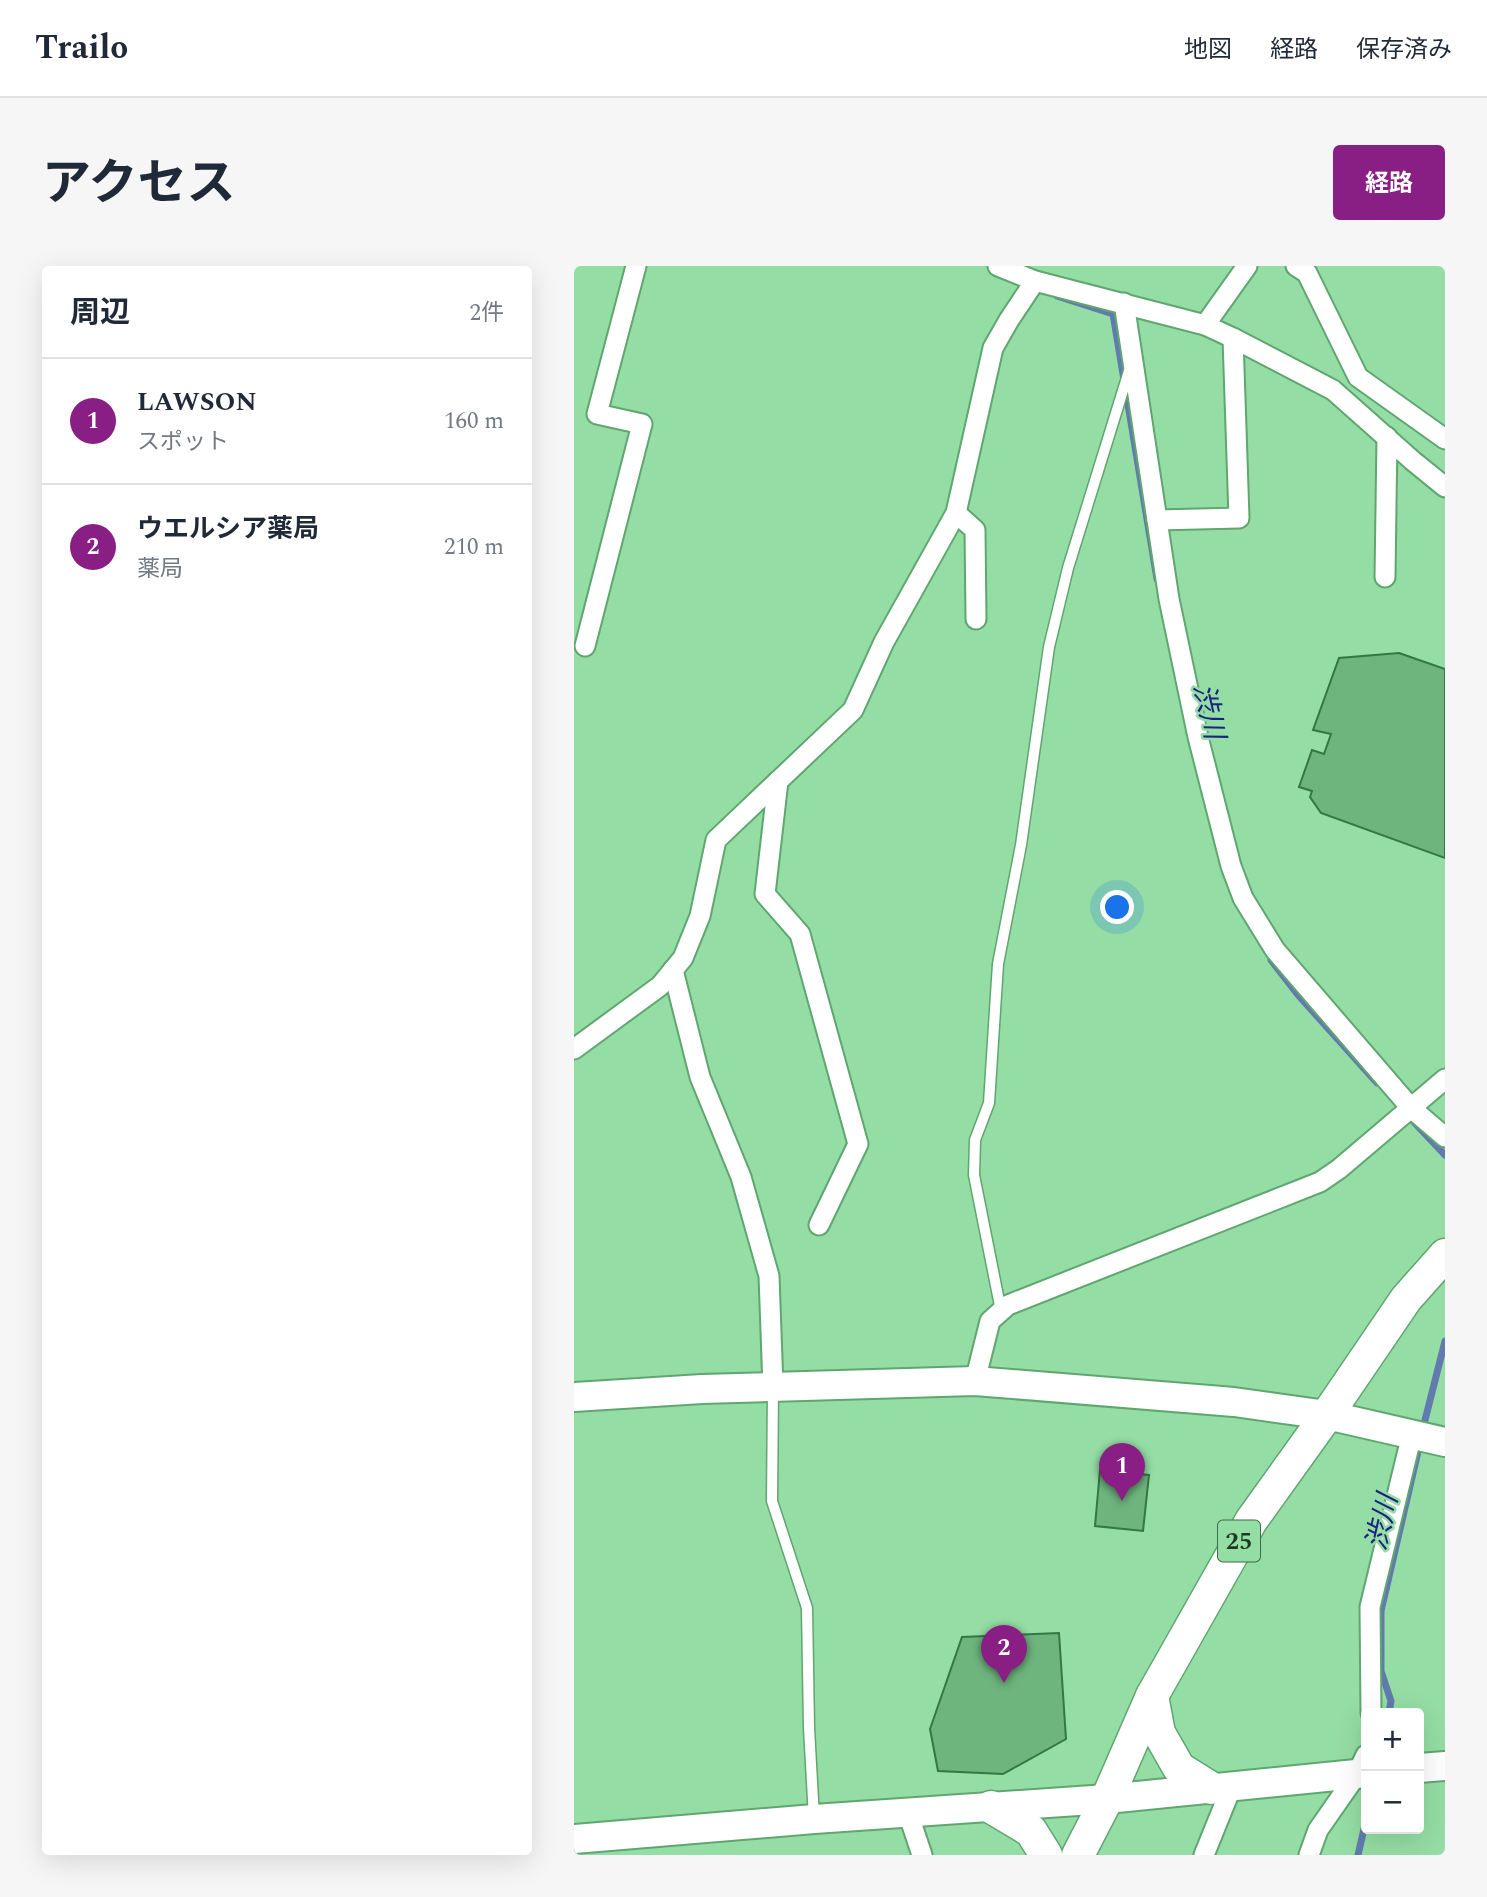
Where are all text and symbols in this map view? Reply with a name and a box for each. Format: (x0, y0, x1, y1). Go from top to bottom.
text: Trailo (35, 23, 128, 73)
text: 地図 (1184, 32, 1232, 68)
text: 経路 (1270, 32, 1318, 68)
text: 保存済み (1356, 32, 1452, 68)
button: 経路 (1333, 145, 1445, 220)
text: アクセス (42, 147, 236, 222)
text: 周辺 (70, 290, 130, 336)
text: 2件 (470, 296, 504, 331)
text: LAWSON (137, 382, 257, 422)
text: 1 (87, 404, 99, 439)
text: 160 m (444, 404, 504, 439)
text: スポット (137, 425, 229, 460)
text: ウエルシア薬局 (137, 509, 319, 549)
text: 2 (87, 530, 99, 565)
text: 210 m (444, 530, 504, 565)
text: 薬局 (137, 552, 183, 587)
water label: 渋川 (1181, 679, 1236, 746)
your location (1100, 890, 1134, 924)
pin: 1 (1099, 1443, 1145, 1501)
water label: 渋川 (1355, 1487, 1410, 1554)
road number: 25 (1218, 1520, 1260, 1562)
pin: 2 (981, 1625, 1027, 1683)
map controls (1361, 1708, 1424, 1834)
button: + (1361, 1708, 1424, 1771)
button: − (1361, 1771, 1424, 1834)

